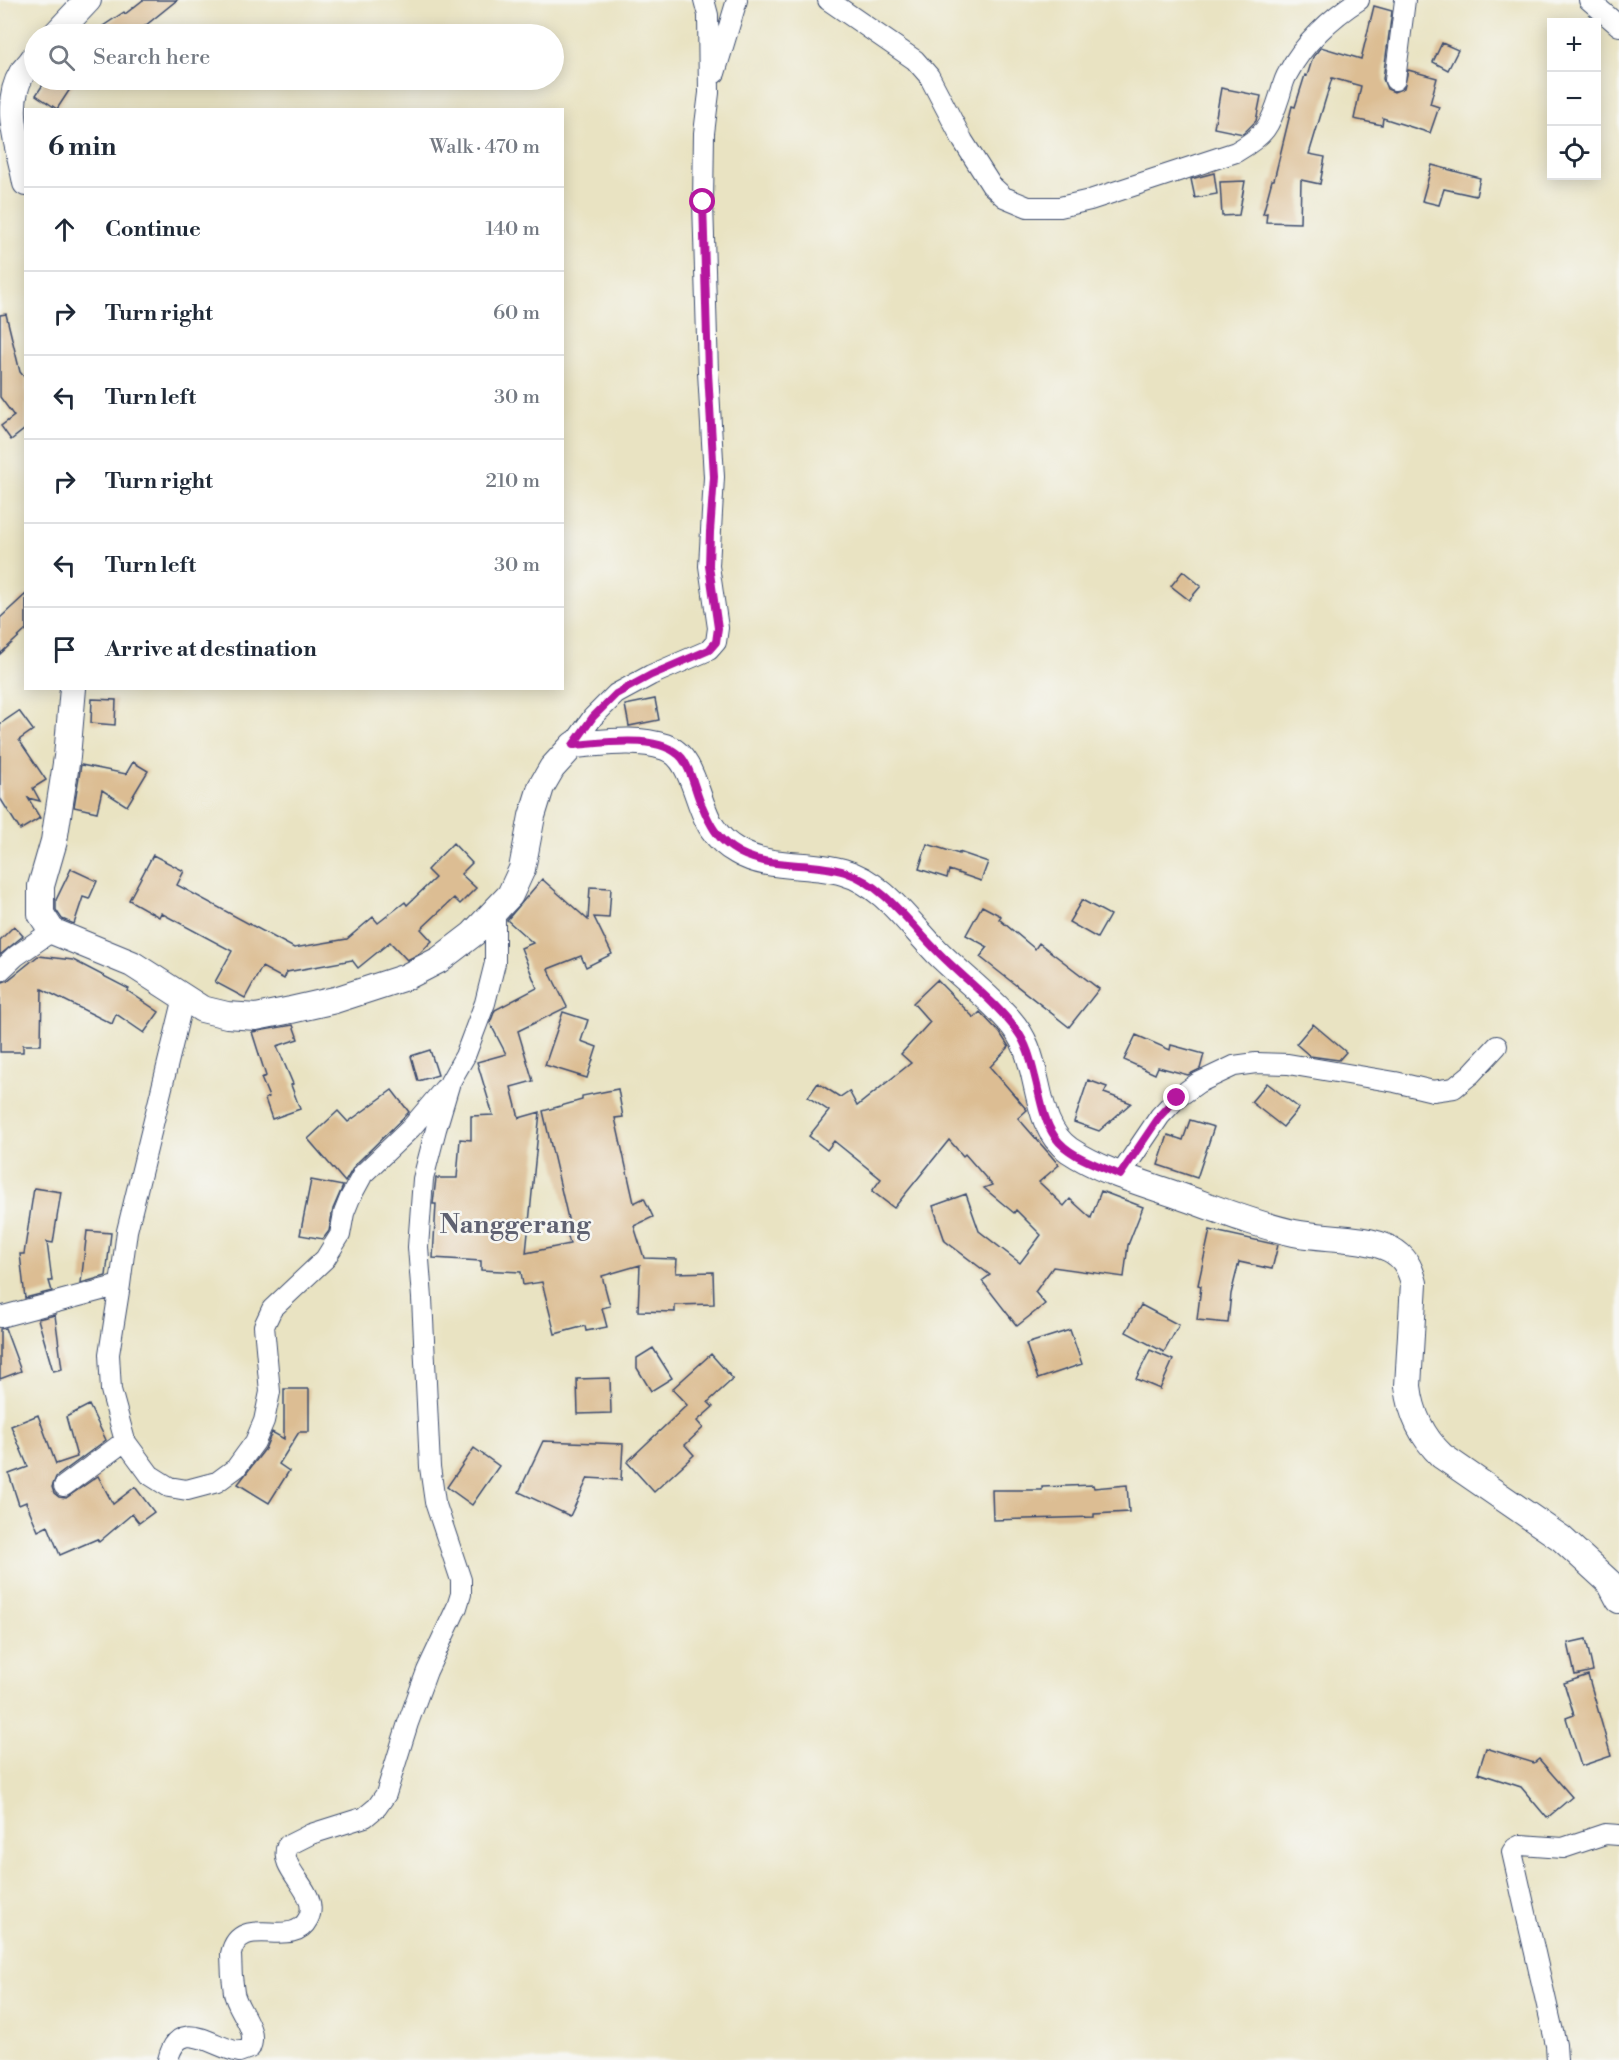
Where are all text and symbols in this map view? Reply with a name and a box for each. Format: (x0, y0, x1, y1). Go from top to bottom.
map controls (1547, 18, 1601, 180)
button: + (1547, 18, 1601, 72)
search box (24, 24, 564, 90)
icon: search (45, 41, 78, 74)
text: Search here (93, 44, 210, 71)
button: − (1547, 72, 1601, 126)
button: locate (1547, 126, 1601, 180)
text: 6 min (48, 131, 116, 163)
text: Walk · 470 m (430, 135, 540, 160)
route start (689, 188, 715, 214)
icon: ahead (48, 213, 81, 246)
text: Continue (105, 216, 201, 243)
text: 140 m (485, 217, 540, 242)
icon: right (48, 297, 81, 330)
text: Turn right (105, 300, 213, 327)
text: 60 m (493, 301, 540, 326)
icon: left (48, 381, 81, 414)
text: Turn left (105, 384, 196, 411)
text: 30 m (494, 385, 540, 410)
icon: right (48, 465, 81, 498)
text: Turn right (105, 468, 213, 495)
text: 210 m (485, 469, 540, 494)
icon: left (48, 549, 81, 582)
text: Turn left (105, 552, 196, 579)
text: 30 m (494, 553, 540, 578)
icon: arrive (48, 633, 81, 666)
text: Arrive at destination (105, 636, 317, 663)
route end (1163, 1084, 1189, 1110)
district label: Nanggerang (439, 1209, 592, 1241)

